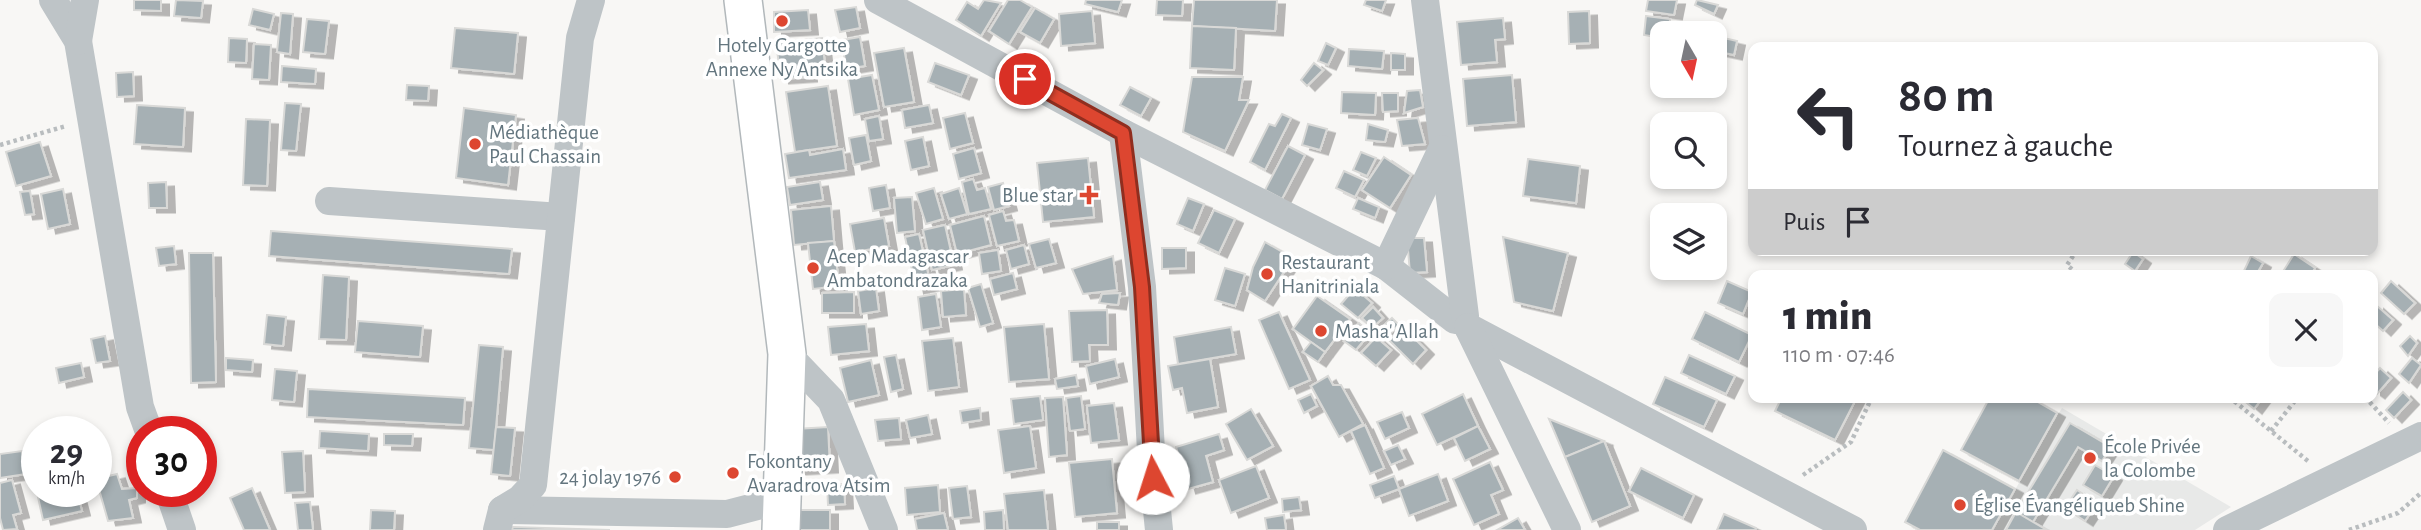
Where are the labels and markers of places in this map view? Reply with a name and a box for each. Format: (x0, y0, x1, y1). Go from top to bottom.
marker: Hotely Gargotte Annexe Ny Antsika (774, 13, 790, 29)
place label: Hotely Gargotte Annexe Ny Antsika (706, 35, 858, 80)
pin (995, 49, 1055, 109)
place label: Médiathèque Paul Chassain (489, 122, 601, 167)
marker: Médiathèque Paul Chassain (467, 136, 483, 152)
place label: Blue star (1002, 185, 1073, 206)
marker: Blue star (1079, 185, 1099, 205)
place label: Acep Madagascar Ambatondrazaka (827, 246, 969, 291)
place label: Restaurant Hanitriniala (1281, 252, 1380, 297)
marker: Acep Madagascar Ambatondrazaka (805, 260, 821, 276)
marker: Restaurant Hanitriniala (1259, 266, 1275, 282)
place label: Masha' Allah (1335, 321, 1439, 342)
marker: Masha' Allah (1313, 323, 1329, 339)
place label: École Privée la Colombe (2104, 434, 2201, 481)
marker: École Privée la Colombe (2082, 450, 2098, 466)
place label: Fokontany Avaradrova Atsim (747, 451, 890, 496)
marker: Fokontany Avaradrova Atsim (725, 465, 741, 481)
place label: 24 jolay 1976 (559, 467, 661, 488)
marker: 24 jolay 1976 (667, 469, 683, 485)
place label: Église Évangéliqueb Shine (1974, 493, 2185, 516)
marker: Église Évangéliqueb Shine (1952, 497, 1968, 513)

